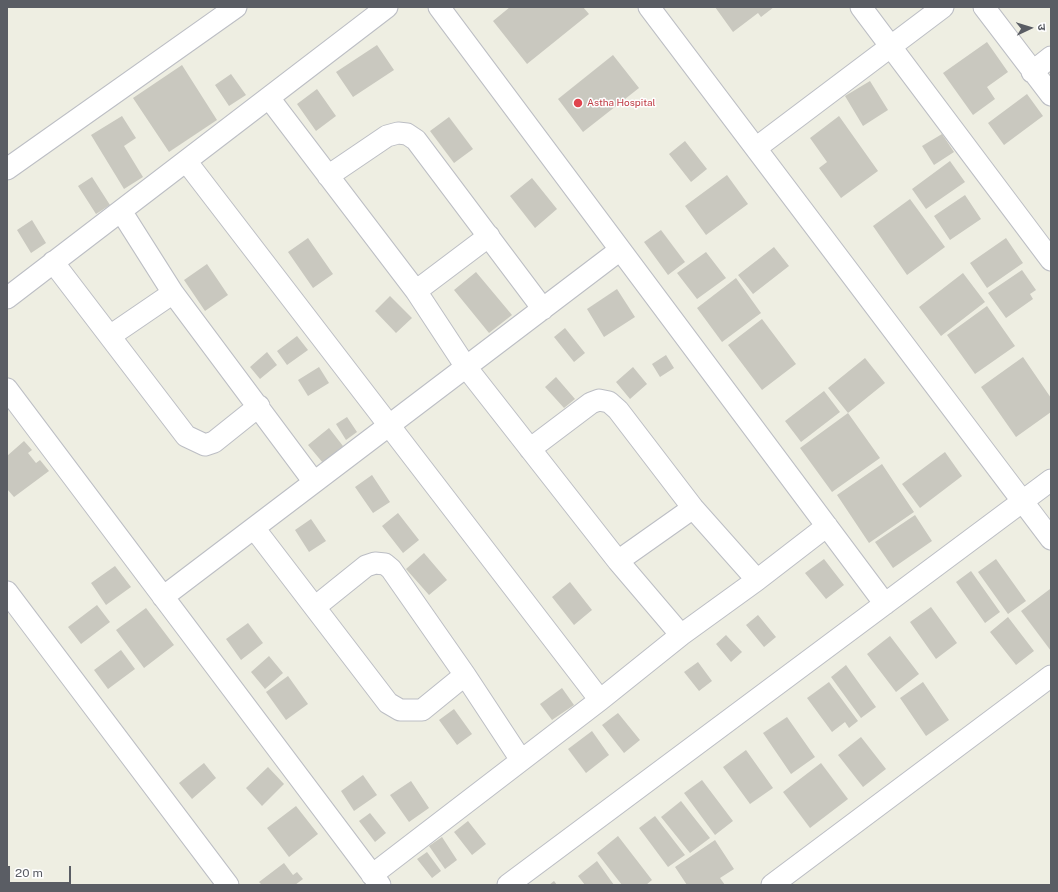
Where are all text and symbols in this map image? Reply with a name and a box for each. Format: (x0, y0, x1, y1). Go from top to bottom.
north arrow (1010, 8, 1050, 48)
text: उ (1036, 24, 1048, 31)
marker: Astha Hospital (572, 97, 584, 109)
place label: Astha Hospital (587, 97, 656, 109)
scale bar (10, 858, 73, 884)
text: 20 m (15, 866, 43, 880)

